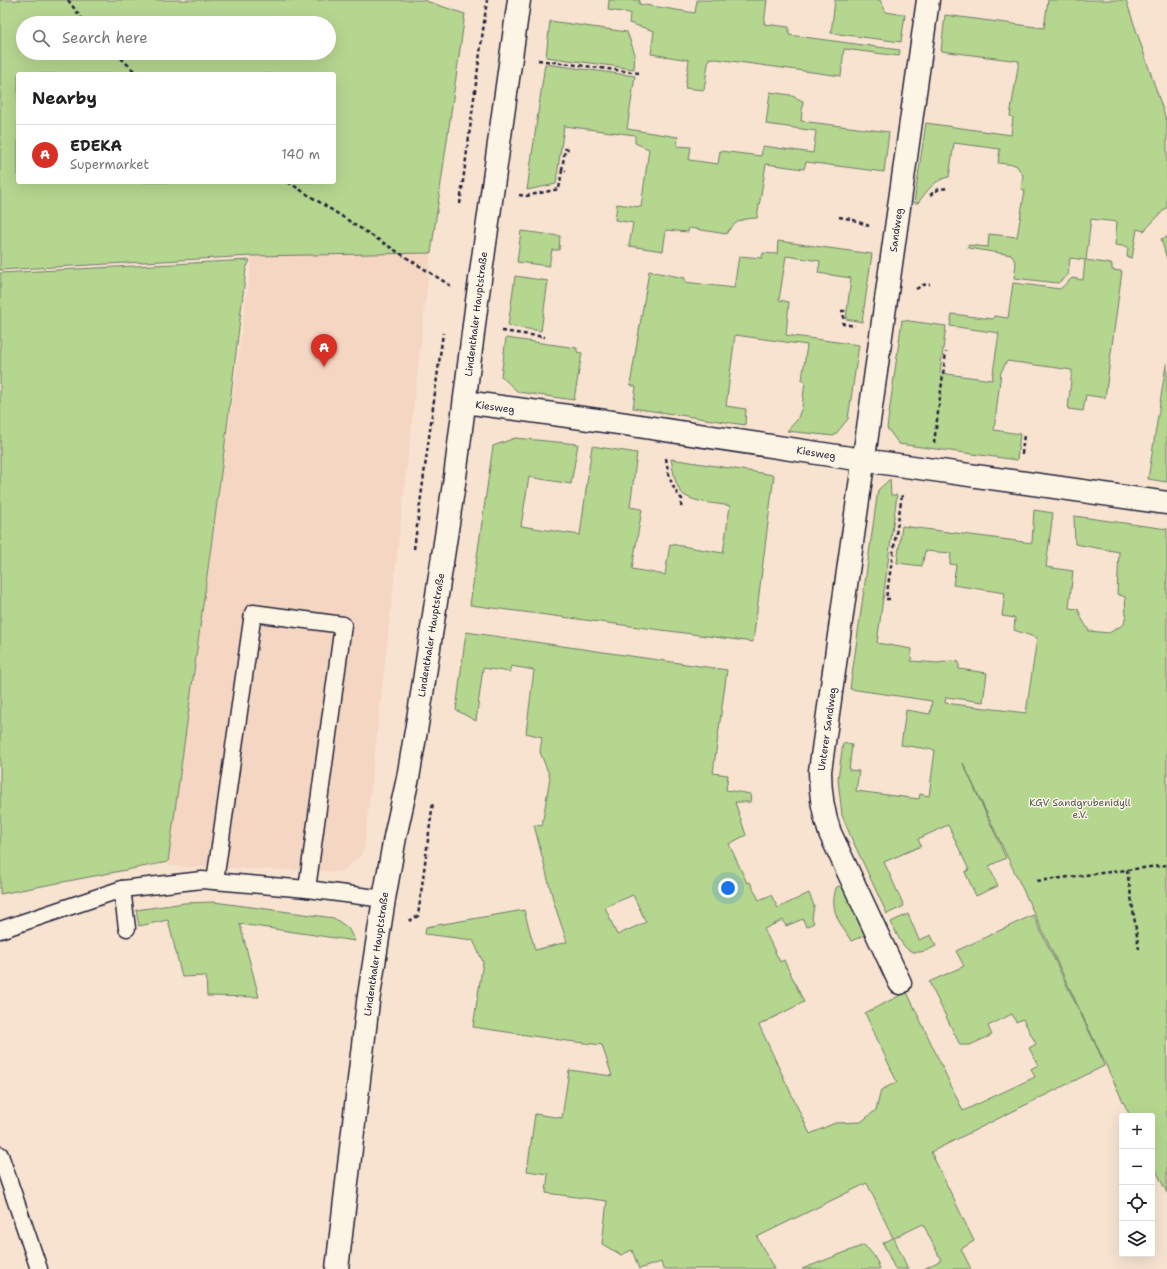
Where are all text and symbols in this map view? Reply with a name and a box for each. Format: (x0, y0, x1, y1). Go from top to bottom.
search box (16, 16, 336, 60)
icon: search (30, 27, 52, 49)
text: Search here (62, 28, 148, 48)
text: Nearby (32, 87, 97, 109)
text: EDEKA (70, 136, 122, 156)
text: A (40, 146, 50, 163)
text: 140 m (281, 146, 320, 163)
text: Supermarket (70, 156, 149, 173)
street label: Sandweg (886, 207, 906, 253)
street label: Lindenthaler Hauptstraße (462, 251, 490, 377)
pin: A (311, 334, 337, 367)
street label: Kiesweg (475, 398, 515, 416)
street label: Kiesweg (795, 443, 837, 463)
street label: Lindenthaler Hauptstraße (415, 572, 447, 698)
street label: Unterer Sandweg (815, 686, 839, 772)
park label: KGV Sandgrubenidyll e.V. (1029, 796, 1131, 821)
your location (718, 878, 738, 898)
street label: Lindenthaler Hauptstraße (361, 891, 391, 1017)
map controls (1119, 1113, 1155, 1257)
button: + (1119, 1113, 1155, 1149)
button: − (1119, 1149, 1155, 1185)
button: locate (1119, 1185, 1155, 1221)
button: layers (1119, 1221, 1155, 1257)

